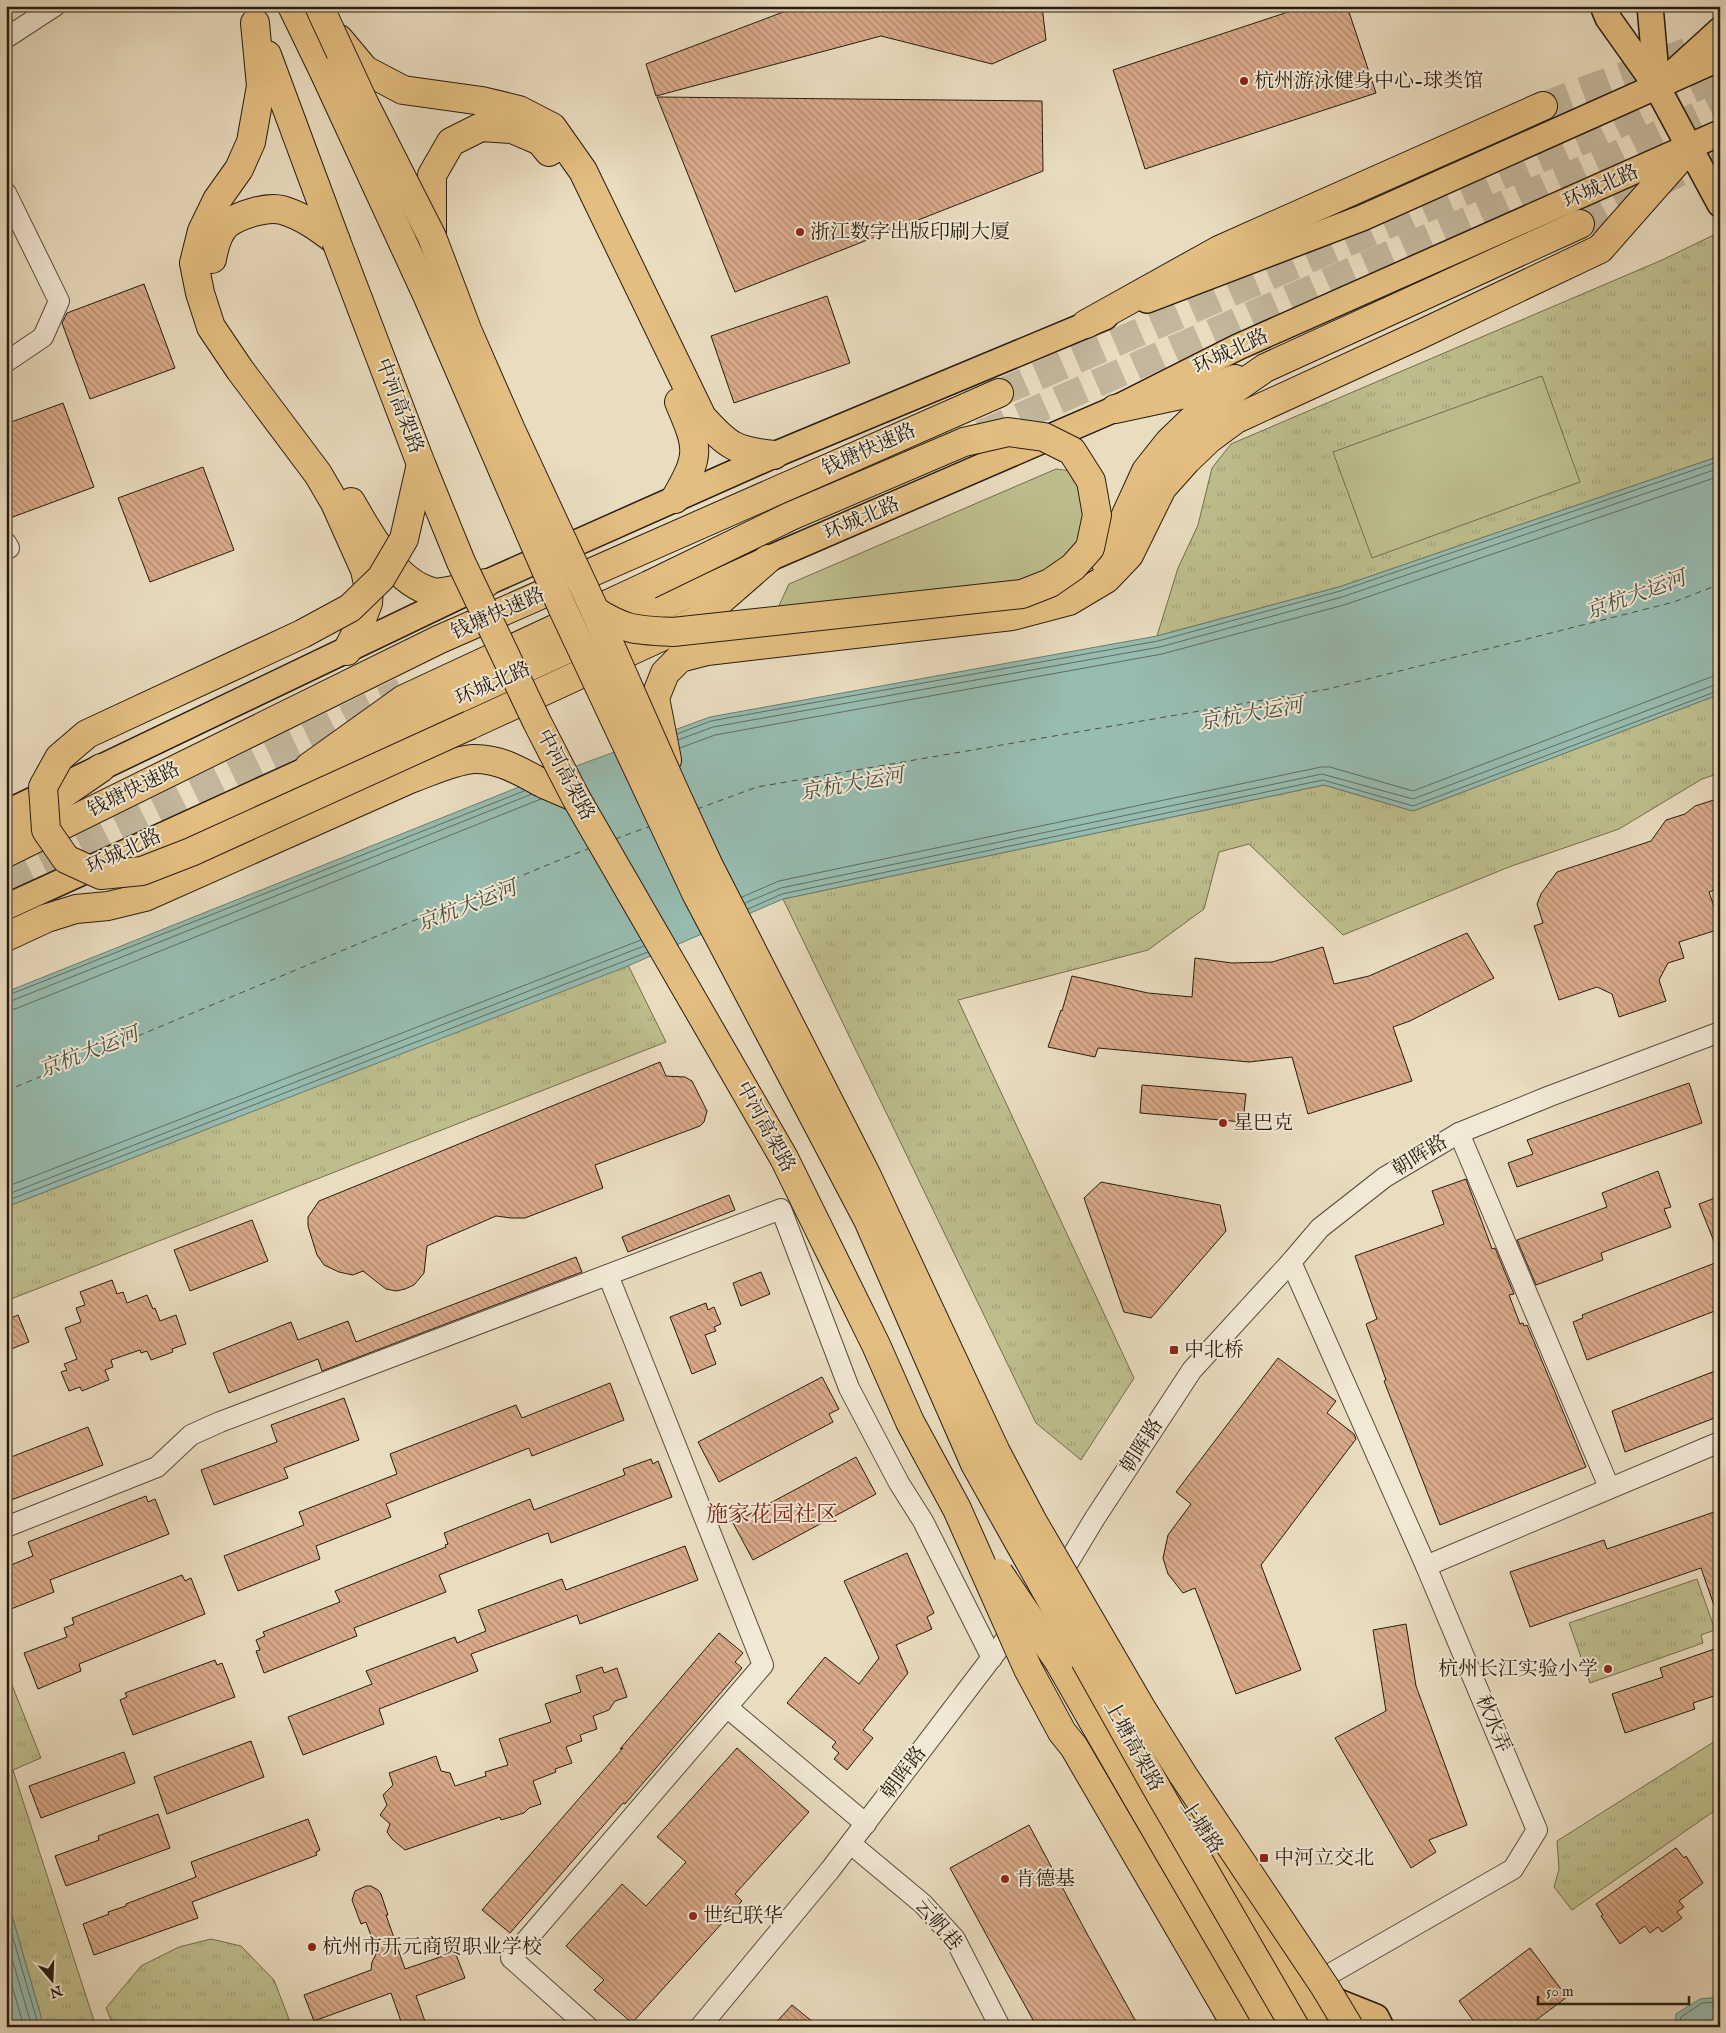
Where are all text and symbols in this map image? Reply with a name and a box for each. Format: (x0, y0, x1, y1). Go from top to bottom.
place label: 杭州游泳健身中心-球类馆 (1254, 69, 1483, 94)
marker: 杭州游泳健身中心-球类馆 (1238, 75, 1250, 87)
street label: 环城北路 (1559, 159, 1643, 215)
place label: 浙江数字出版印刷大厦 (810, 220, 1010, 245)
marker: 浙江数字出版印刷大厦 (794, 226, 806, 238)
street label: 环城北路 (1189, 324, 1273, 380)
street label: 中河高架路 (369, 355, 429, 457)
street label: 钱塘快速路 (818, 418, 920, 482)
street label: 环城北路 (820, 492, 904, 546)
water label: 京杭大运河 (1582, 564, 1694, 627)
street label: 钱塘快速路 (447, 582, 549, 646)
street label: 环城北路 (451, 656, 535, 712)
water label: 京杭大运河 (1197, 692, 1309, 737)
street label: 中河高架路 (530, 725, 600, 825)
street label: 钱塘快速路 (84, 757, 184, 823)
water label: 京杭大运河 (798, 762, 910, 807)
street label: 环城北路 (82, 824, 166, 880)
water label: 京杭大运河 (413, 874, 525, 938)
water label: 京杭大运河 (35, 1020, 147, 1084)
street label: 中河高架路 (730, 1077, 800, 1177)
place label: 星巴克 (1233, 1111, 1293, 1136)
marker: 星巴克 (1217, 1117, 1229, 1129)
street label: 朝晖路 (1388, 1130, 1452, 1182)
place label: 中北桥 (1184, 1338, 1244, 1363)
marker: 中北桥 (1168, 1344, 1180, 1356)
street label: 朝晖路 (1115, 1414, 1169, 1478)
district label: 施家花园社区 (706, 1501, 838, 1529)
place label: 杭州长江实验小学 (1438, 1657, 1598, 1682)
marker: 杭州长江实验小学 (1602, 1663, 1614, 1675)
street label: 秋水弄 (1470, 1692, 1516, 1756)
street label: 上塘高架路 (1098, 1696, 1168, 1796)
street label: 朝晖路 (876, 1742, 932, 1804)
street label: 上塘路 (1174, 1795, 1228, 1859)
place label: 中河立交北 (1274, 1846, 1374, 1871)
marker: 中河立交北 (1258, 1852, 1270, 1864)
place label: 肯德基 (1015, 1867, 1075, 1892)
marker: 肯德基 (999, 1873, 1011, 1885)
street label: 云帆巷 (909, 1894, 967, 1956)
place label: 世纪联华 (703, 1904, 783, 1929)
marker: 世纪联华 (687, 1910, 699, 1922)
place label: 杭州市开元商贸职业学校 (322, 1935, 542, 1960)
marker: 杭州市开元商贸职业学校 (306, 1941, 318, 1953)
north arrow (28, 1956, 78, 2006)
scale bar (1538, 1973, 1690, 2005)
text: N (47, 1981, 66, 2002)
text: 50 m (1546, 1982, 1574, 2001)

